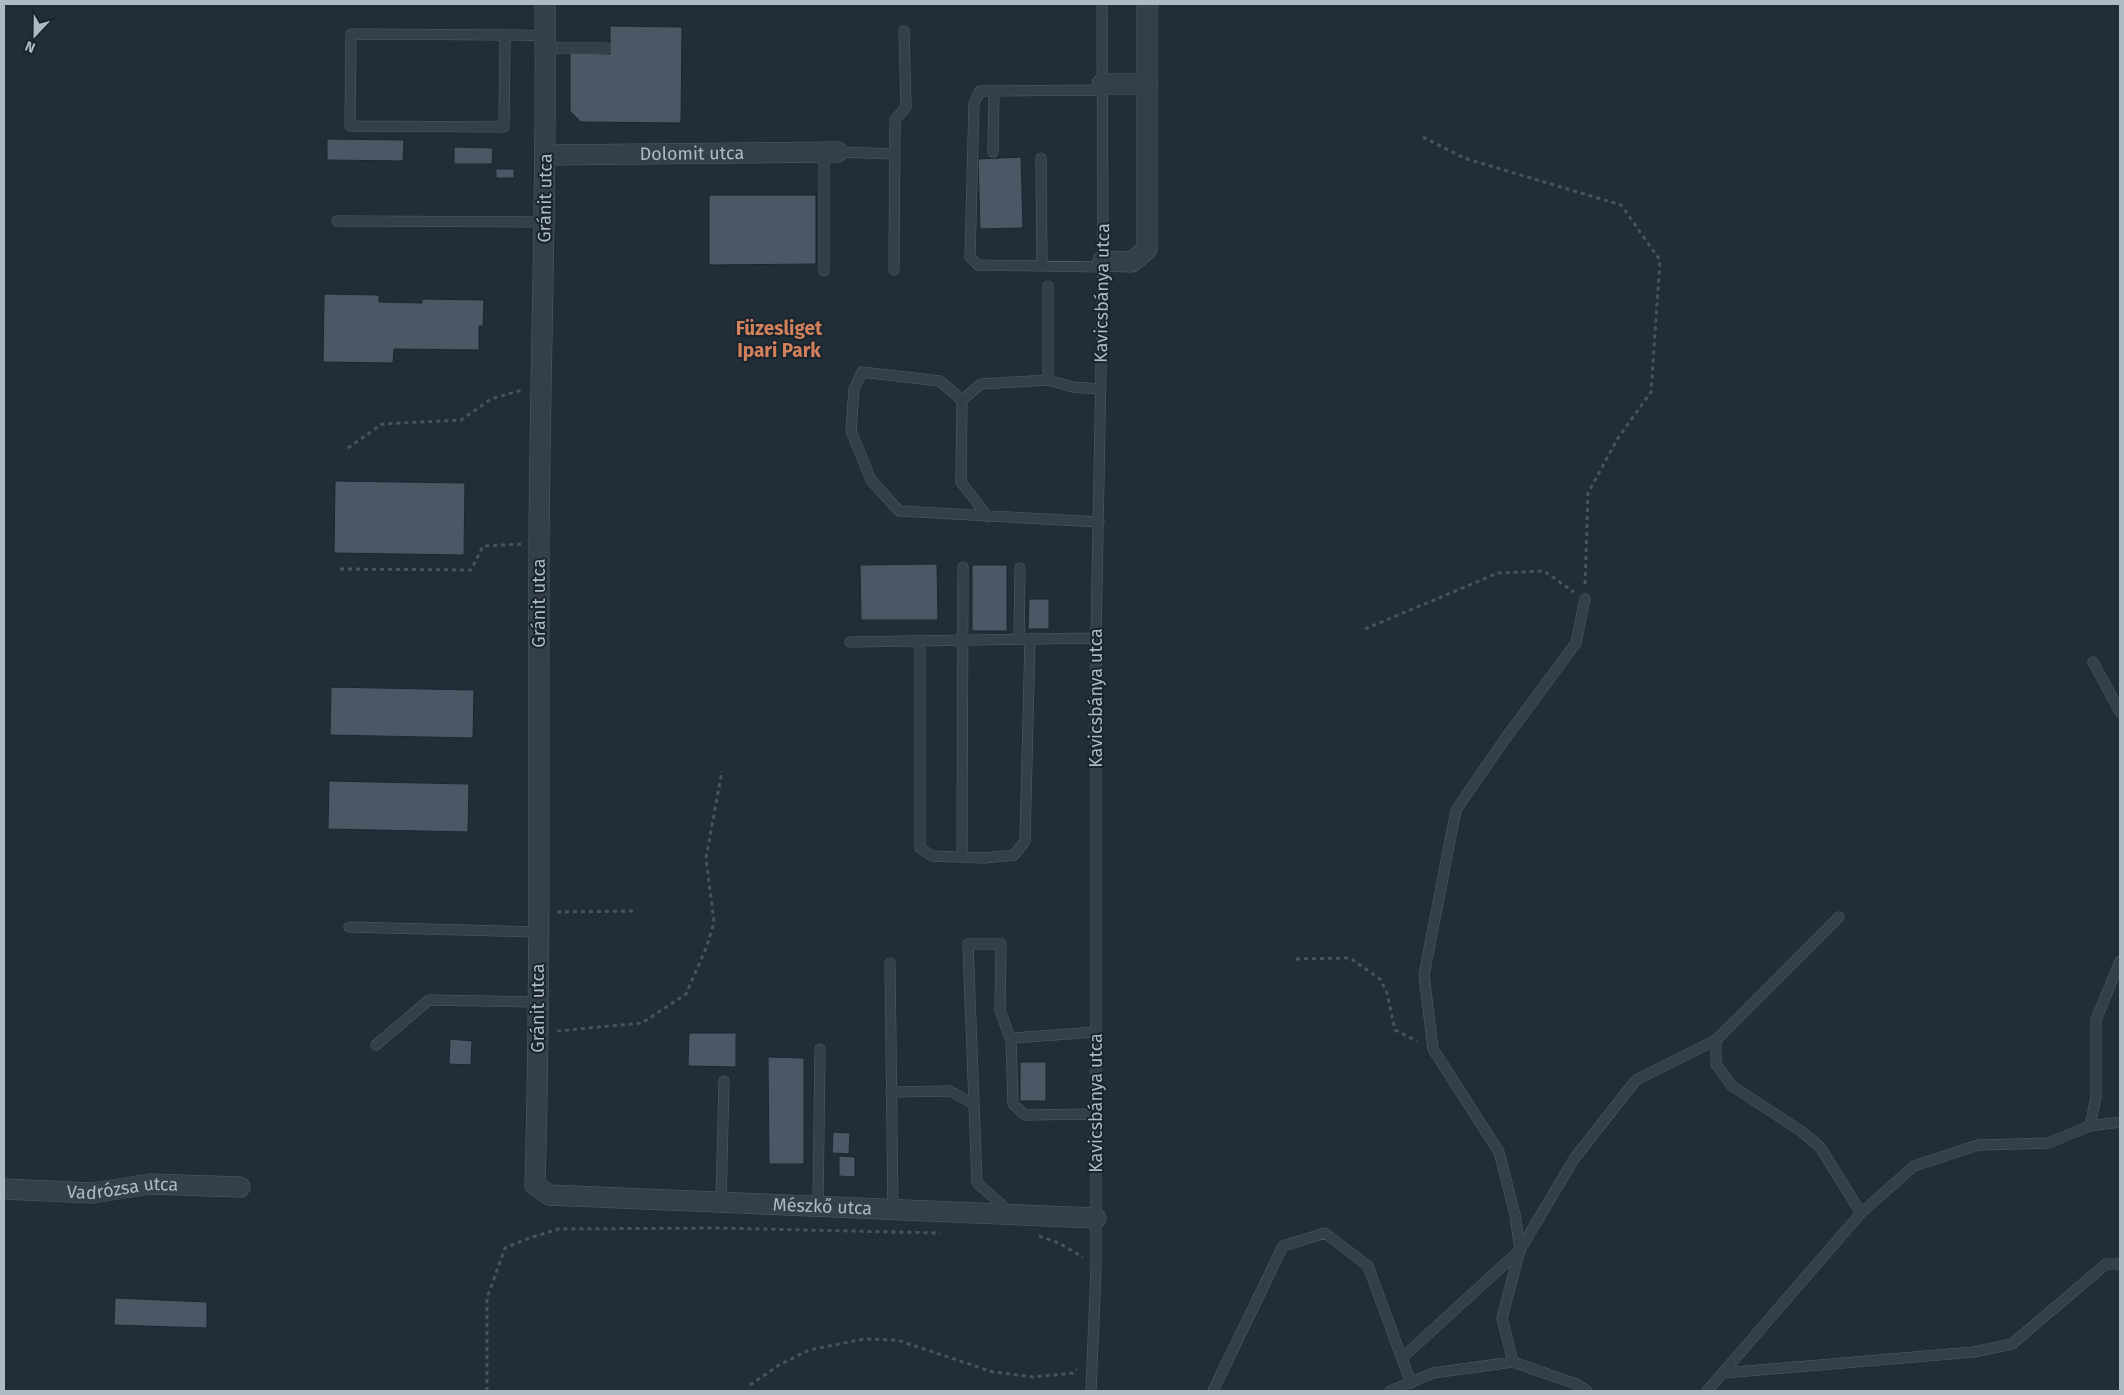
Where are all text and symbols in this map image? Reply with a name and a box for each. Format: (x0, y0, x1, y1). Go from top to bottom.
north arrow (10, 10, 60, 60)
text: N (23, 37, 38, 56)
street label: Dolomit utca (640, 142, 744, 165)
street label: Gránit utca (533, 153, 557, 243)
street label: Kavicsbánya utca (1090, 223, 1114, 363)
district label: Füzesliget Ipari Park (736, 317, 823, 362)
street label: Gránit utca (528, 558, 550, 648)
street label: Kavicsbánya utca (1085, 628, 1107, 768)
street label: Gránit utca (527, 963, 549, 1053)
street label: Kavicsbánya utca (1085, 1033, 1107, 1173)
street label: Vadrózsa utca (66, 1173, 179, 1204)
street label: Mészkő utca (772, 1193, 873, 1220)

